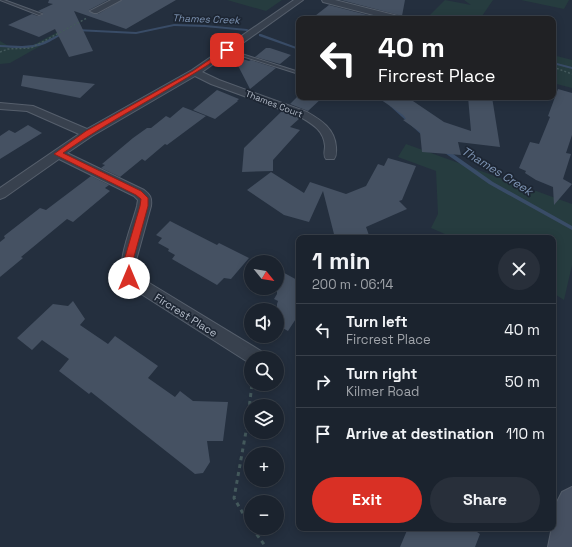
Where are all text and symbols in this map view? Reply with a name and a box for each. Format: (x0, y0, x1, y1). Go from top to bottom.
water label: Thames Creek (172, 11, 241, 27)
text: 40 m (378, 29, 445, 65)
icon: left (312, 32, 364, 84)
pin (210, 33, 244, 67)
icon: arrive (216, 39, 238, 61)
text: Fircrest Place (378, 64, 495, 87)
street label: Thames Court (244, 88, 304, 120)
water label: Thames Creek (458, 143, 537, 200)
text: 1 min (312, 245, 371, 276)
button: close (498, 248, 540, 290)
north arrow (244, 255, 284, 295)
map controls (244, 255, 284, 535)
position arrow (108, 257, 150, 299)
text: 200 m · 06:14 (312, 276, 393, 293)
street label: Fircrest Place (152, 290, 220, 340)
button: sound (244, 303, 284, 343)
text: Turn left (346, 312, 408, 331)
icon: left (312, 319, 334, 341)
text: 40 m (504, 320, 540, 339)
text: Fircrest Place (346, 331, 431, 348)
button: search (244, 351, 284, 391)
text: Turn right (346, 364, 417, 383)
icon: right (312, 371, 334, 393)
text: 50 m (505, 372, 540, 391)
text: Kilmer Road (346, 383, 419, 400)
button: layers (244, 399, 284, 439)
icon: arrive (312, 423, 334, 445)
text: Arrive at destination (346, 424, 494, 443)
text: 110 m (506, 424, 545, 443)
button: + (244, 447, 284, 487)
button: Exit (312, 477, 422, 523)
button: Share (430, 477, 540, 523)
button: − (244, 495, 284, 535)

